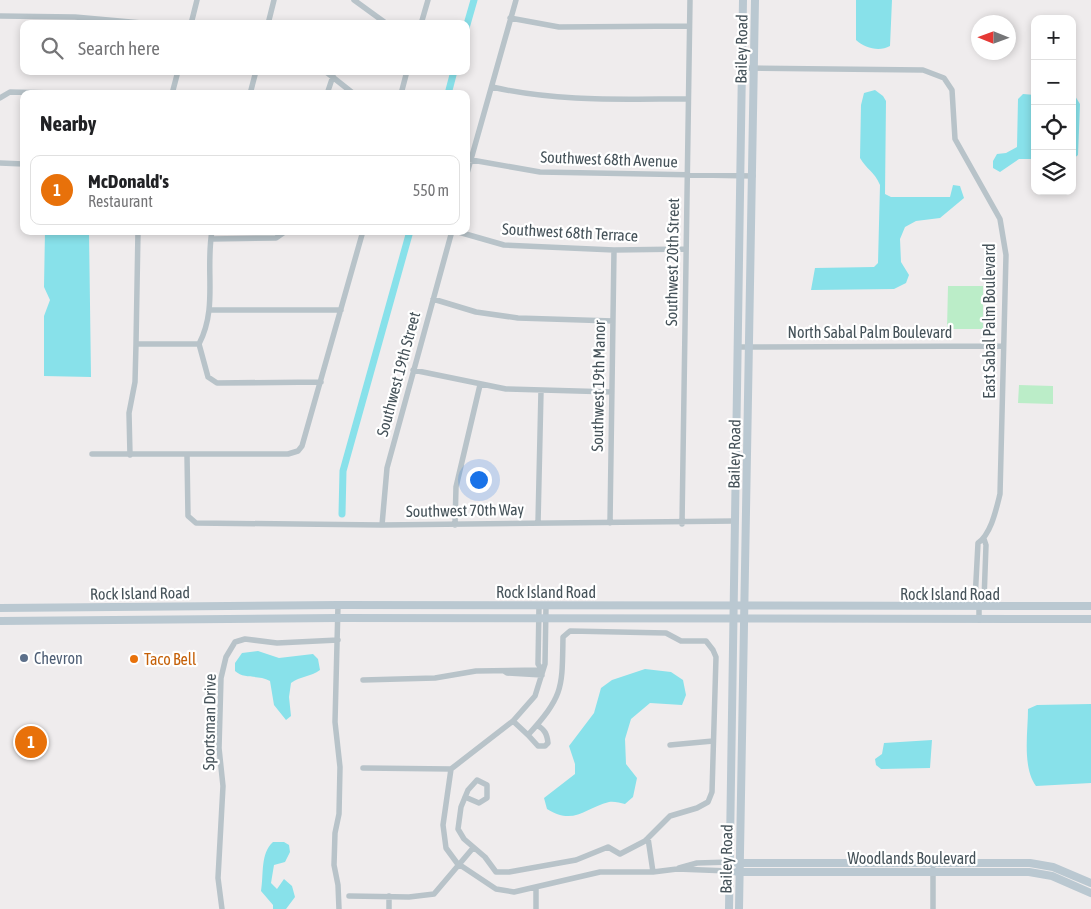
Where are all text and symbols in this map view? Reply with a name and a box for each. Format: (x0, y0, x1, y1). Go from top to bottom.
street label: Bailey Road (731, 14, 752, 84)
north arrow (971, 15, 1016, 60)
map controls (1031, 15, 1076, 195)
button: + (1031, 15, 1076, 60)
search box (20, 20, 470, 75)
icon: search (38, 34, 66, 62)
text: Search here (78, 37, 160, 59)
button: − (1031, 60, 1076, 105)
button: locate (1031, 105, 1076, 150)
text: Nearby (40, 111, 96, 135)
street label: Southwest 68th Avenue (540, 148, 678, 170)
button: layers (1031, 150, 1076, 195)
text: McDonald's (88, 170, 169, 192)
text: 1 (53, 181, 61, 199)
text: 550 m (413, 181, 449, 199)
text: Restaurant (88, 192, 153, 210)
street label: Southwest 20th Street (662, 197, 682, 326)
street label: Southwest 68th Terrace (502, 219, 638, 245)
street label: East Sabal Palm Boulevard (980, 243, 998, 399)
street label: Southwest 19th Street (373, 309, 423, 438)
street label: Southwest 19th Manor (588, 320, 608, 452)
street label: North Sabal Palm Boulevard (788, 323, 952, 341)
street label: Bailey Road (724, 419, 745, 489)
your location (466, 467, 492, 493)
street label: Southwest 70th Way (406, 500, 525, 521)
street label: Rock Island Road (90, 583, 190, 603)
street label: Rock Island Road (496, 583, 596, 601)
street label: Rock Island Road (900, 585, 1000, 603)
place label: Chevron (34, 649, 83, 667)
place label: Taco Bell (144, 650, 197, 668)
marker: Chevron (18, 652, 30, 664)
marker: Taco Bell (128, 653, 140, 665)
street label: Sportsman Drive (199, 674, 220, 770)
pin: 1 (15, 723, 47, 761)
street label: Bailey Road (716, 824, 737, 894)
street label: Woodlands Boulevard (848, 849, 976, 867)

